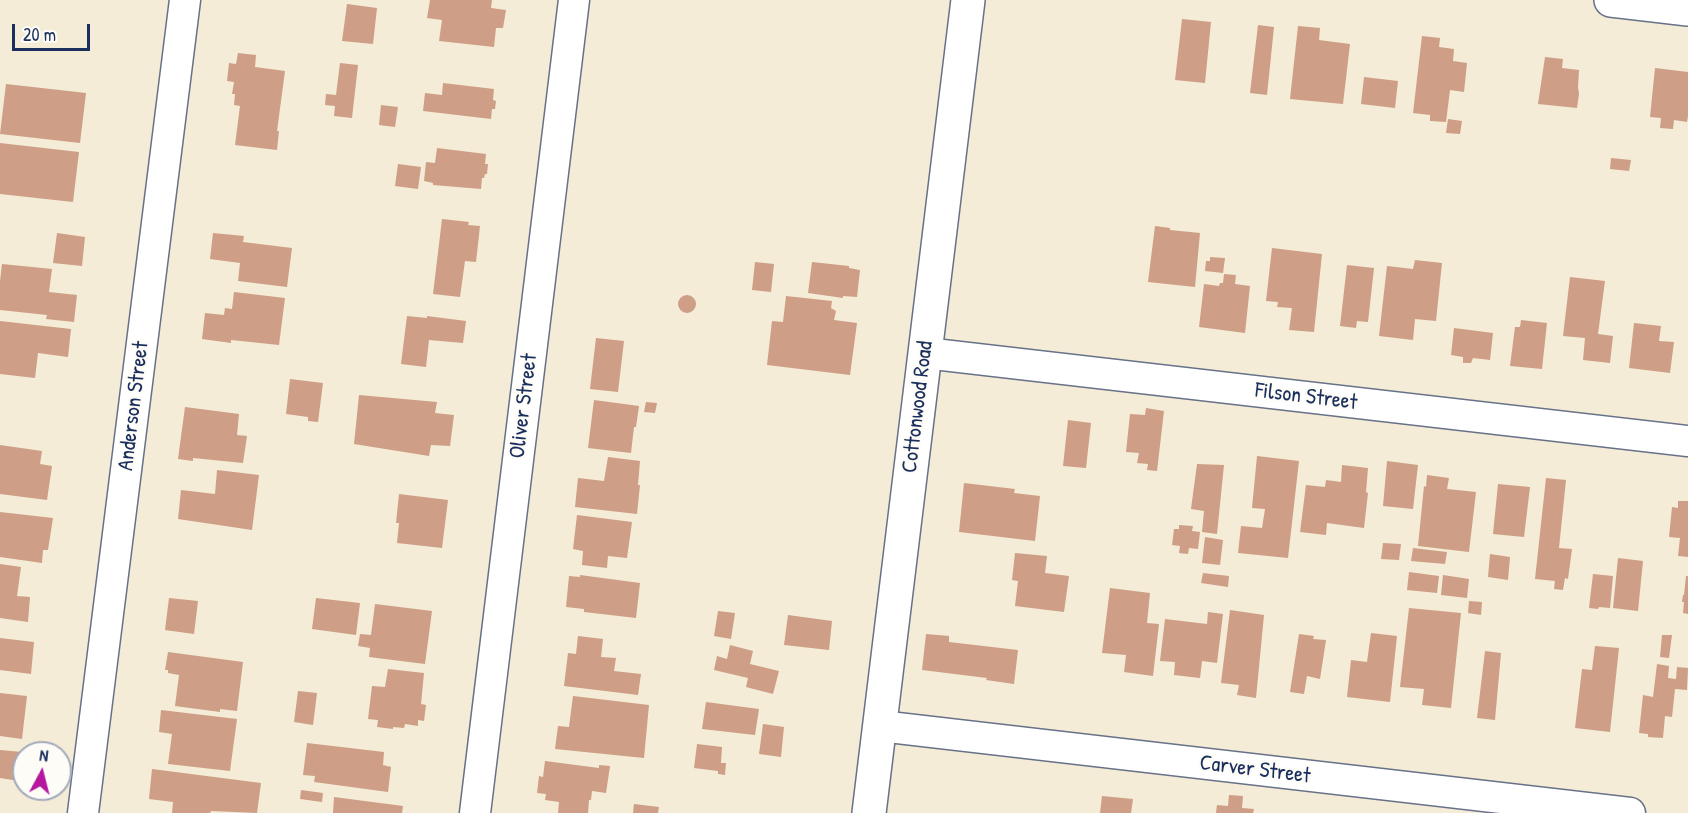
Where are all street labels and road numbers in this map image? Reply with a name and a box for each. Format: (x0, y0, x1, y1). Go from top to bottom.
street label: Anderson Street (113, 340, 155, 472)
street label: Cottonwood Road (897, 340, 939, 474)
street label: Oliver Street (504, 352, 544, 460)
street label: Filson Street (1253, 378, 1359, 416)
street label: Carver Street (1198, 750, 1312, 790)

